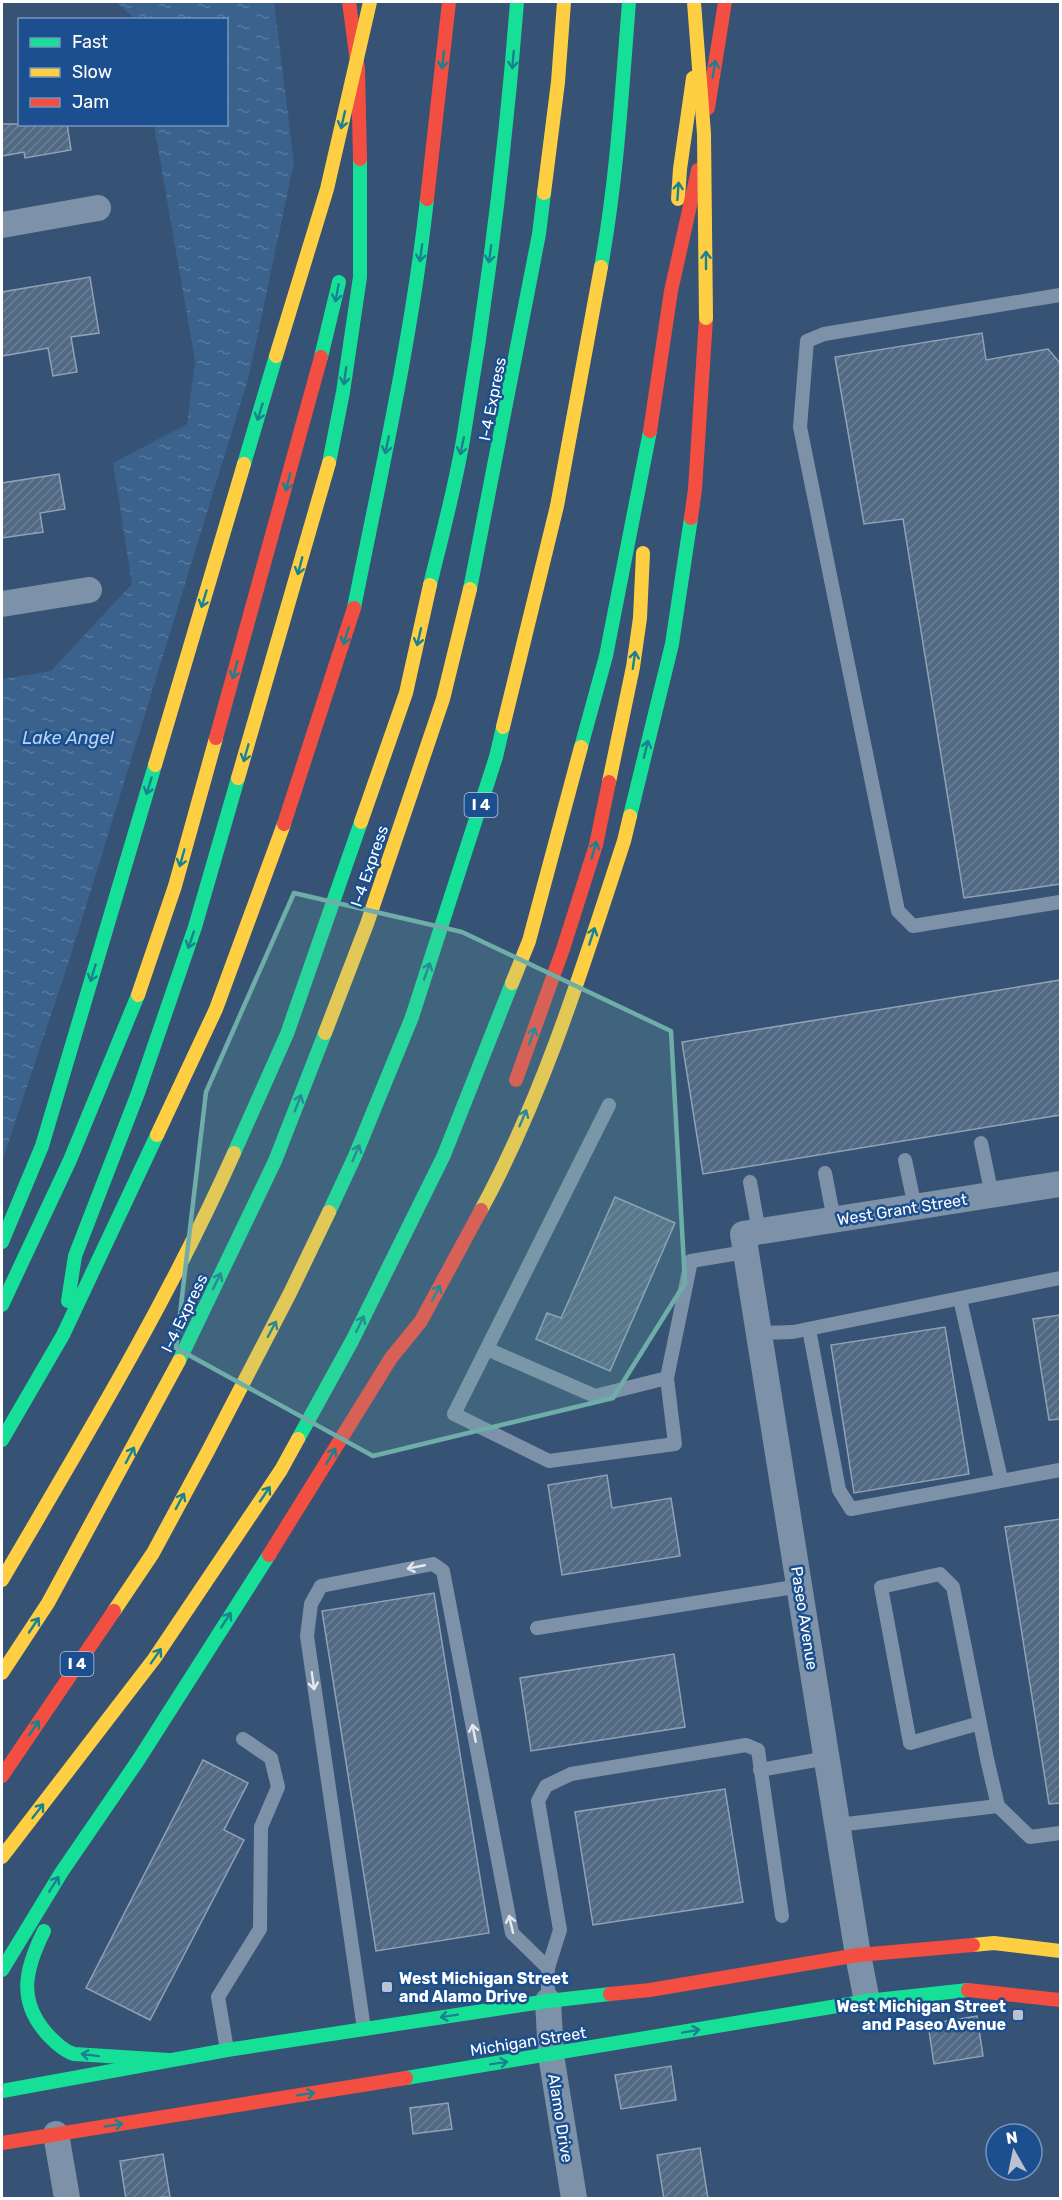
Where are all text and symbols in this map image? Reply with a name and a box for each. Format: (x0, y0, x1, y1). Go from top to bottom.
legend (18, 18, 228, 126)
text: Fast (72, 31, 108, 53)
one-way arrow (437, 49, 448, 69)
one-way arrow (507, 49, 518, 69)
one-way arrow (709, 59, 720, 79)
text: Slow (72, 61, 112, 83)
text: Jam (72, 91, 109, 113)
one-way arrow (337, 110, 348, 129)
one-way arrow (673, 181, 684, 201)
one-way arrow (415, 243, 426, 263)
one-way arrow (485, 243, 496, 263)
one-way arrow (700, 250, 712, 270)
one-way arrow (331, 283, 342, 303)
street label: I-4 Express (475, 356, 510, 443)
one-way arrow (340, 366, 351, 386)
one-way arrow (254, 402, 265, 421)
one-way arrow (381, 435, 392, 455)
one-way arrow (456, 436, 467, 456)
one-way arrow (282, 472, 293, 491)
one-way arrow (294, 556, 306, 575)
one-way arrow (198, 589, 209, 608)
one-way arrow (339, 626, 350, 645)
one-way arrow (413, 626, 424, 646)
one-way arrow (629, 650, 640, 670)
one-way arrow (229, 660, 241, 679)
water label: Lake Angel (22, 727, 114, 749)
one-way arrow (641, 740, 653, 759)
one-way arrow (240, 743, 251, 762)
one-way arrow (143, 776, 154, 795)
road number: I 4 (464, 793, 498, 817)
street label: I-4 Express (347, 823, 392, 909)
one-way arrow (589, 841, 600, 860)
one-way arrow (176, 848, 188, 867)
one-way arrow (588, 927, 599, 946)
one-way arrow (184, 930, 195, 949)
one-way arrow (422, 962, 433, 981)
one-way arrow (87, 963, 98, 982)
one-way arrow (528, 1027, 539, 1045)
one-way arrow (293, 1094, 304, 1113)
one-way arrow (518, 1110, 529, 1128)
one-way arrow (351, 1145, 362, 1163)
street label: West Grant Street (836, 1190, 968, 1229)
street label: I-4 Express (157, 1271, 212, 1356)
one-way arrow (212, 1272, 224, 1290)
one-way arrow (431, 1284, 442, 1302)
one-way arrow (355, 1316, 367, 1334)
one-way arrow (266, 1320, 278, 1338)
one-way arrow (124, 1447, 136, 1464)
one-way arrow (325, 1448, 337, 1465)
one-way arrow (259, 1486, 271, 1503)
one-way arrow (174, 1493, 186, 1510)
one-way arrow (407, 1562, 426, 1573)
street label: Paseo Avenue (787, 1565, 822, 1671)
one-way arrow (220, 1612, 232, 1629)
one-way arrow (28, 1617, 40, 1633)
one-way arrow (150, 1648, 162, 1664)
road number: I 4 (60, 1652, 94, 1676)
one-way arrow (308, 1670, 319, 1690)
one-way arrow (28, 1720, 40, 1736)
one-way arrow (468, 1724, 479, 1743)
one-way arrow (31, 1803, 44, 1819)
one-way arrow (48, 1876, 60, 1893)
one-way arrow (504, 1915, 516, 1934)
place label: West Michigan Street and Alamo Drive (399, 1969, 569, 2006)
marker: West Michigan Street and Alamo Drive (380, 1980, 394, 1994)
place label: West Michigan Street and Paseo Avenue (837, 1997, 1007, 2034)
marker: West Michigan Street and Paseo Avenue (1011, 2008, 1025, 2022)
one-way arrow (439, 2010, 459, 2021)
street label: Michigan Street (469, 2023, 587, 2060)
one-way arrow (681, 2025, 701, 2036)
one-way arrow (80, 2050, 100, 2061)
one-way arrow (489, 2057, 508, 2068)
street label: Alamo Drive (544, 2073, 577, 2164)
one-way arrow (296, 2088, 316, 2099)
one-way arrow (103, 2119, 123, 2130)
north arrow (984, 2122, 1044, 2182)
text: N (1005, 2127, 1019, 2148)

